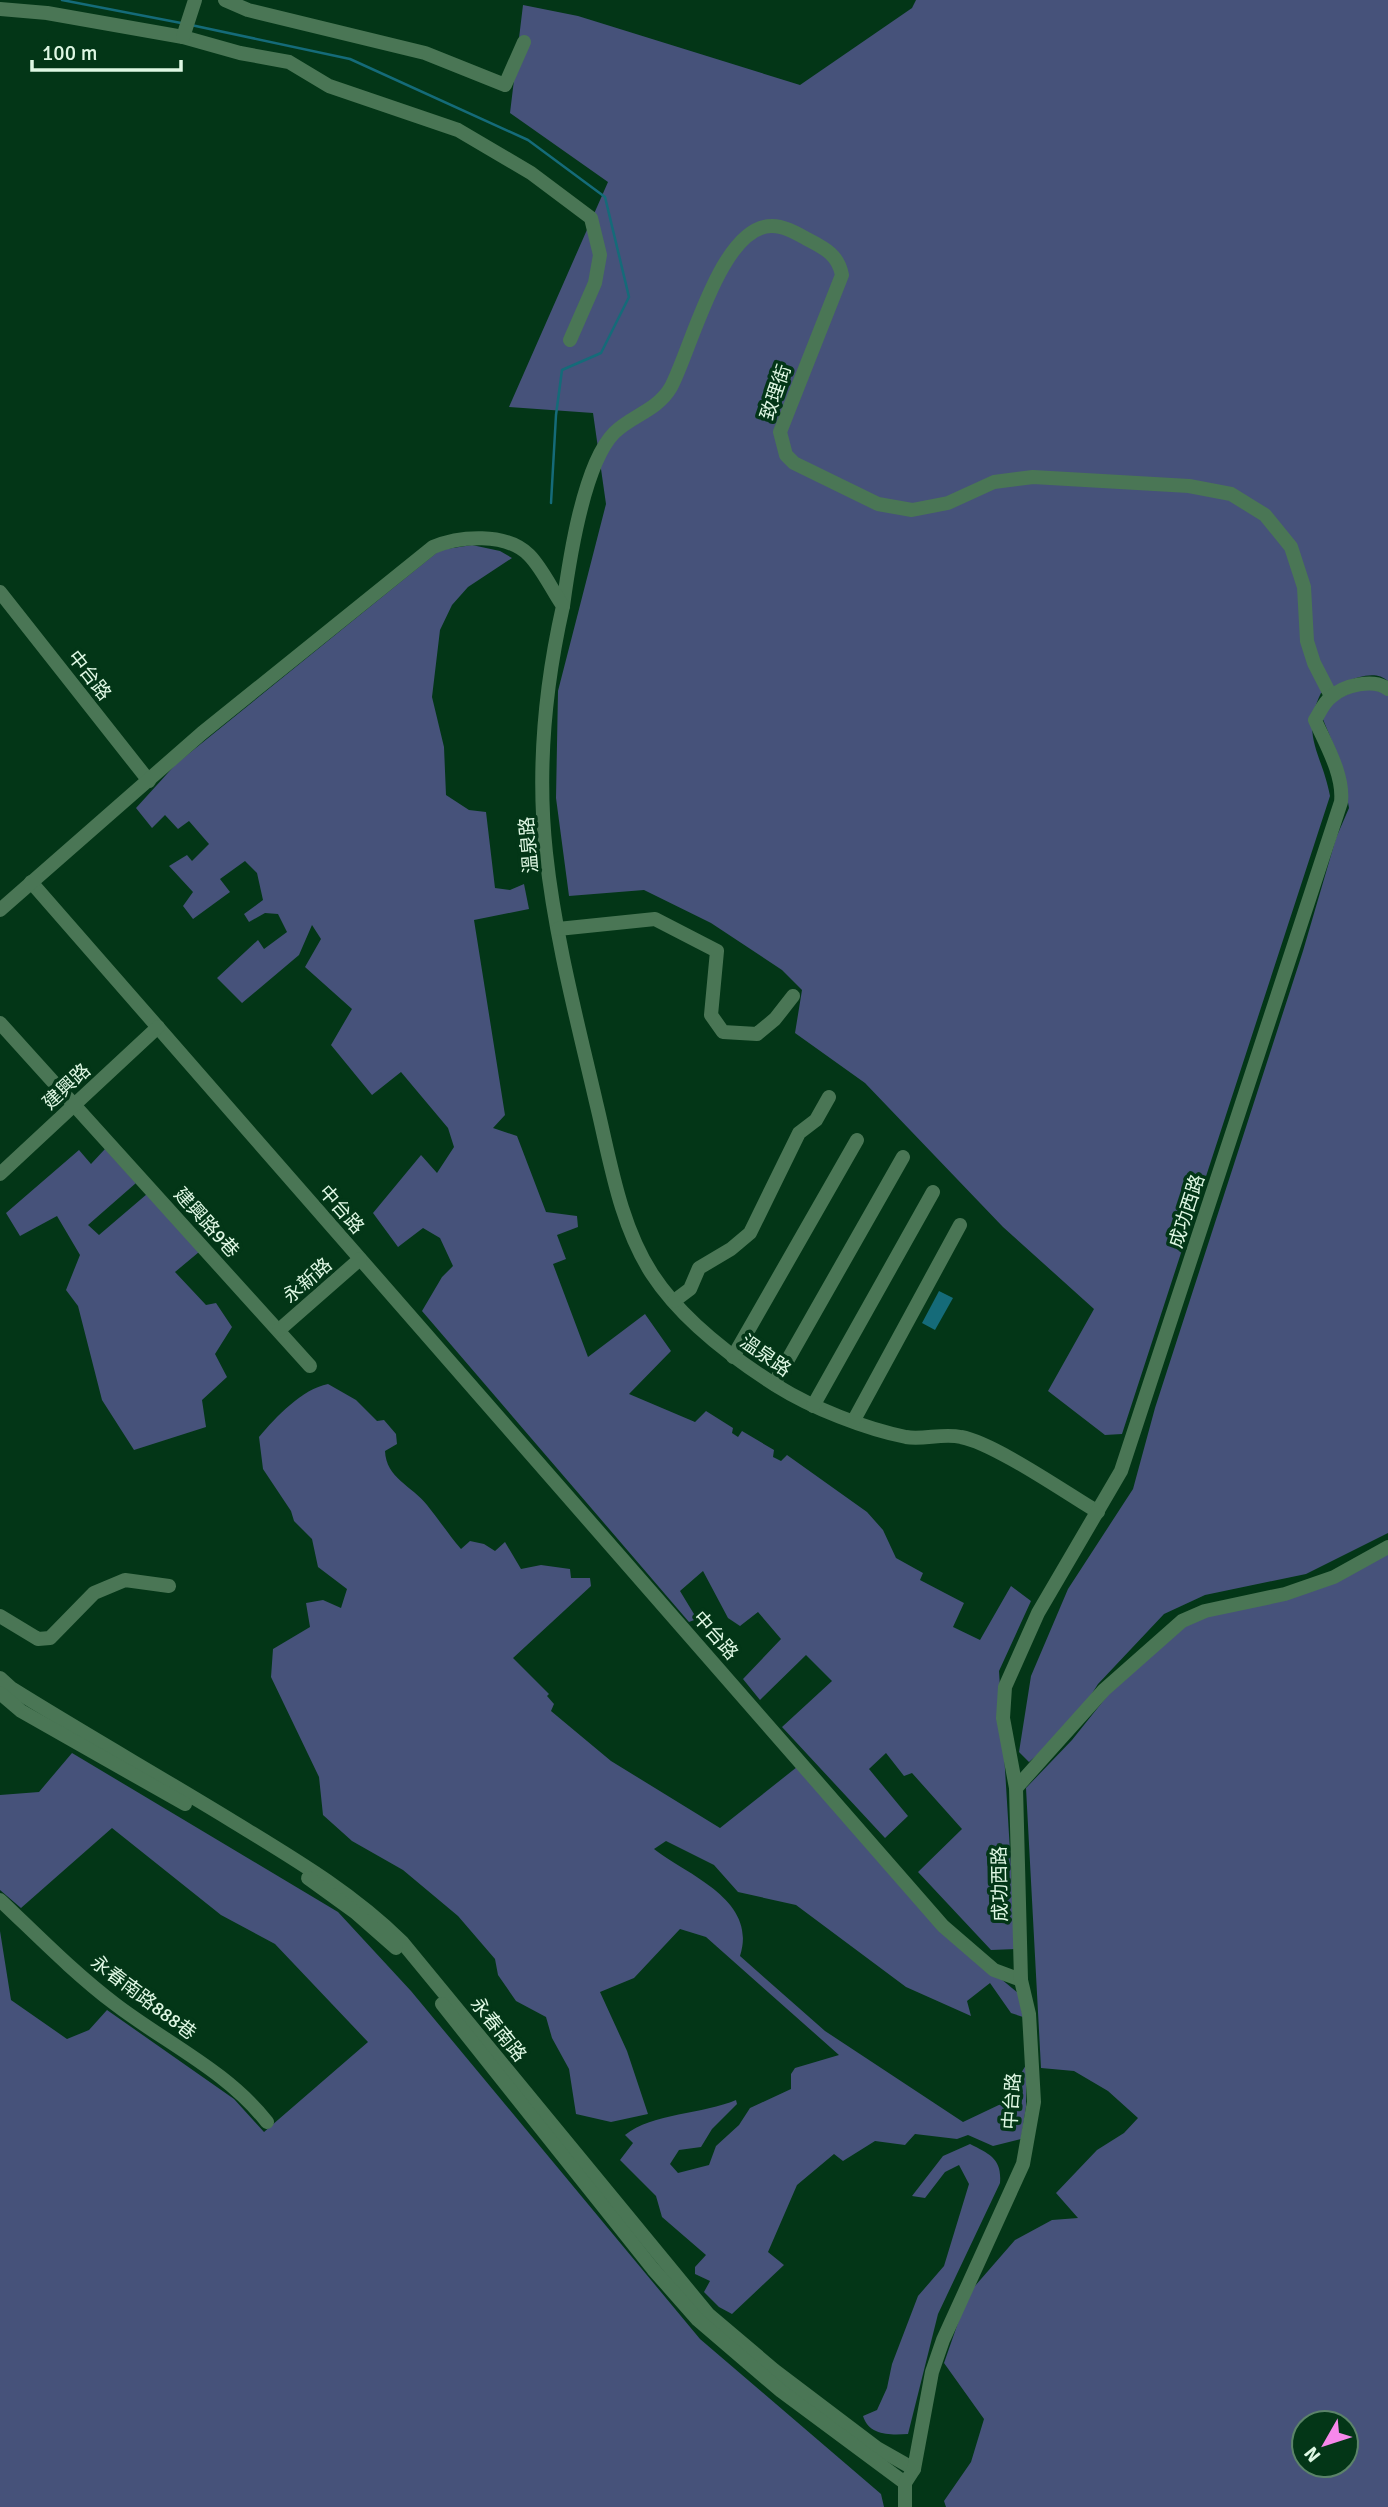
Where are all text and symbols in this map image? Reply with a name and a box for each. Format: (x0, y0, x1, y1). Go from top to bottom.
scale bar (32, 28, 180, 72)
text: 100 m (42, 40, 97, 66)
street label: 致理街 (755, 361, 797, 423)
street label: 中台路 (62, 646, 116, 705)
street label: 溫泉路 (515, 815, 543, 874)
street label: 建興路 (38, 1059, 96, 1115)
street label: 成功西路 (1164, 1171, 1210, 1251)
street label: 中台路 (313, 1180, 369, 1239)
street label: 建興路9巷 (168, 1183, 244, 1263)
street label: 永新路 (278, 1253, 337, 1309)
street label: 溫泉路 (735, 1330, 796, 1382)
street label: 中台路 (687, 1606, 743, 1665)
street label: 成功西路 (987, 1846, 1013, 1922)
street label: 永春南路888巷 (86, 1950, 201, 2045)
street label: 永春南路 (465, 1993, 531, 2067)
street label: 中台路 (998, 2072, 1026, 2130)
north arrow (1290, 2409, 1360, 2479)
text: N (1299, 2441, 1326, 2467)

